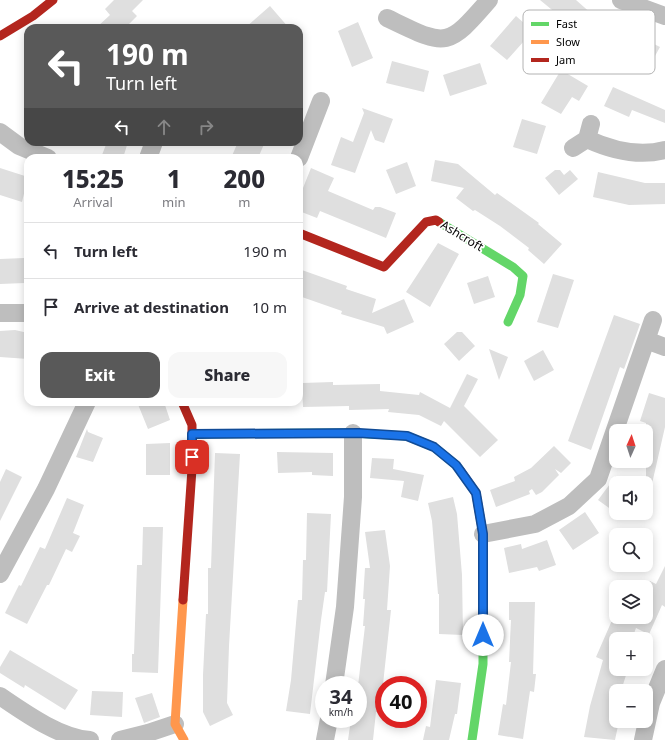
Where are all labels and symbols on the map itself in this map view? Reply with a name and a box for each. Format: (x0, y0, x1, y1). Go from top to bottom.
legend (523, 10, 655, 74)
text: Fast (556, 16, 577, 31)
text: Slow (556, 34, 580, 49)
text: Jam (555, 52, 575, 67)
street label: Ashcroft (438, 216, 487, 255)
north arrow (609, 424, 653, 468)
pin (175, 440, 209, 474)
position arrow (462, 614, 504, 656)
speed limit sign: 40 (375, 676, 427, 728)

